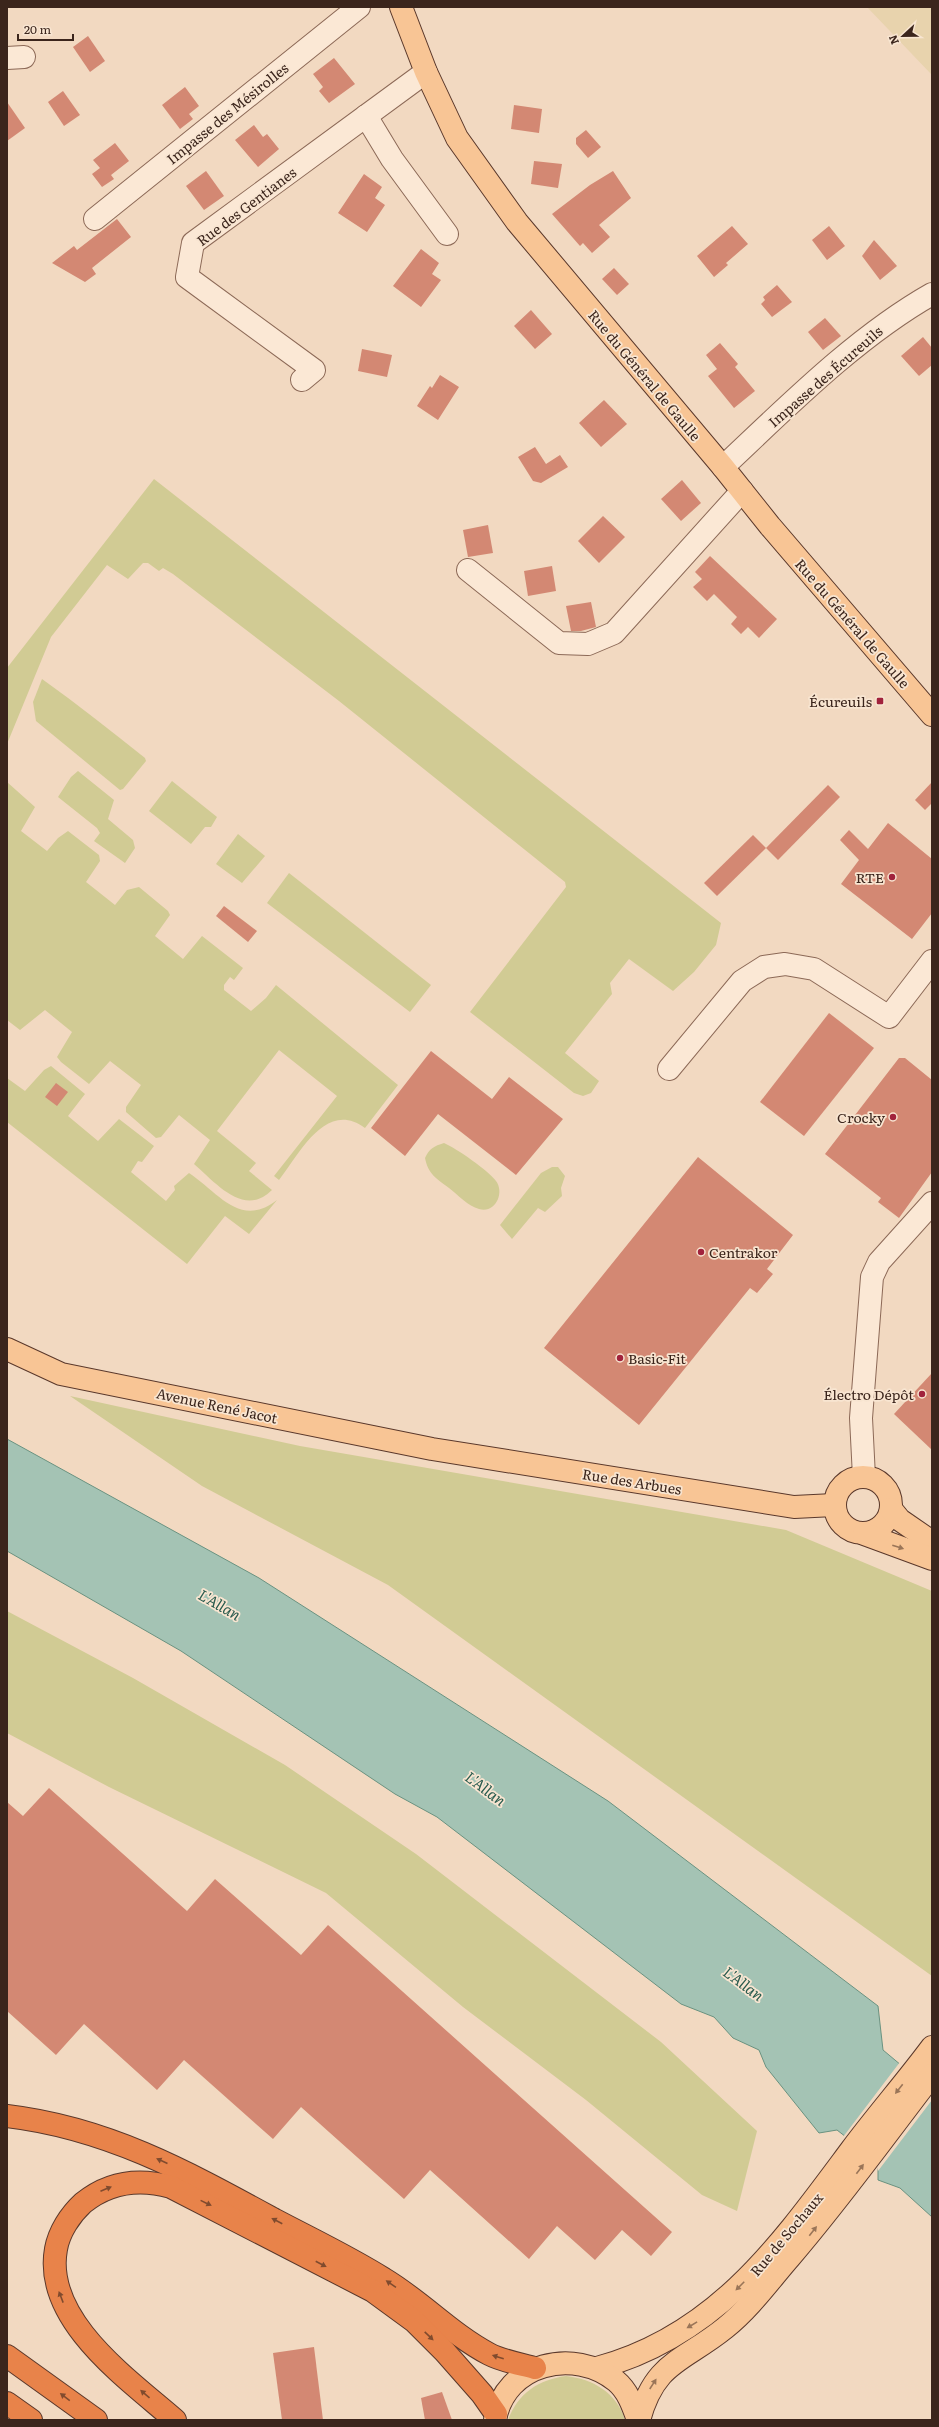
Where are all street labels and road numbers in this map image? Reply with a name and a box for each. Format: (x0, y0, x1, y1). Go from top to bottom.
street label: Impasse des Mésirolles (162, 58, 292, 168)
street label: Rue des Gentianes (192, 162, 300, 250)
street label: Rue du Général de Gaulle (584, 305, 706, 445)
street label: Impasse des Écureuils (764, 321, 886, 431)
street label: Rue du Général de Gaulle (791, 554, 915, 692)
street label: Avenue René Jacot (155, 1382, 280, 1428)
street label: Rue des Arbues (581, 1463, 683, 1499)
street label: Rue de Sochaux (745, 2188, 827, 2280)

